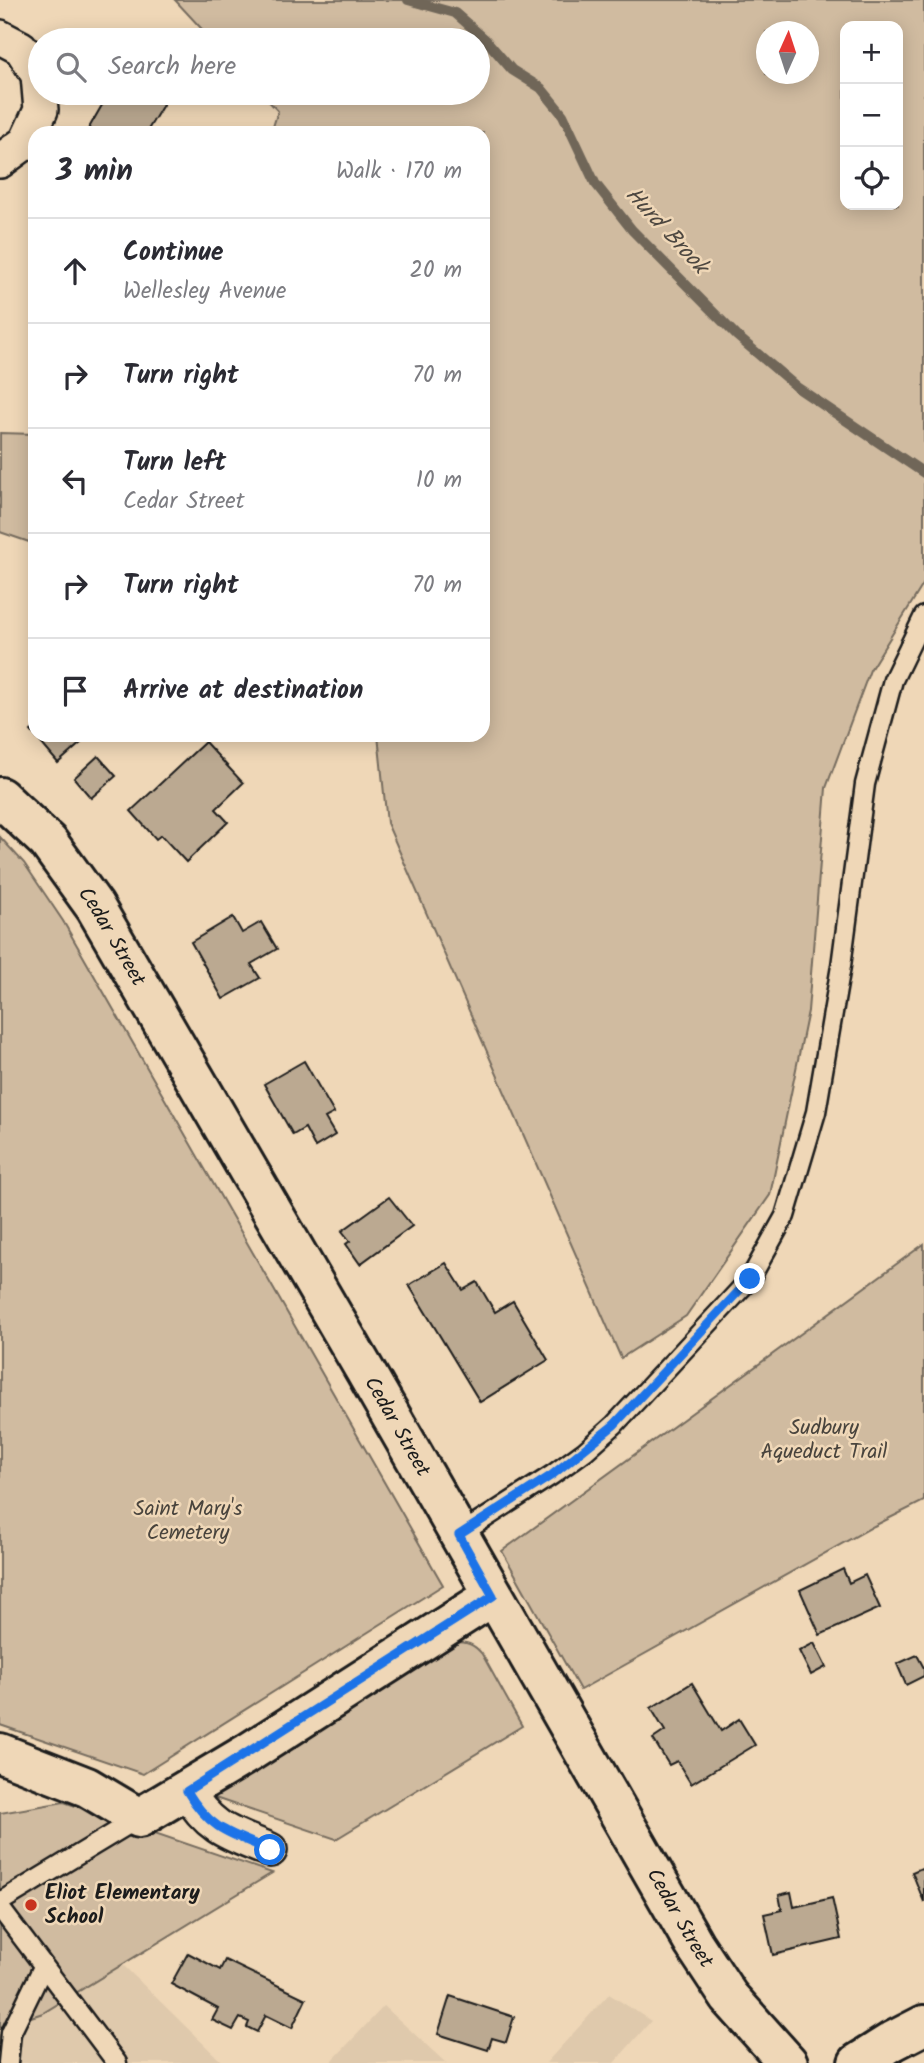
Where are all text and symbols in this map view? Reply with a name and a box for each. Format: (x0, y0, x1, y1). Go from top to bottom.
north arrow (756, 21, 819, 84)
map controls (840, 21, 903, 210)
button: + (840, 21, 903, 84)
search box (28, 28, 490, 105)
text: Search here (108, 46, 236, 88)
icon: search (52, 48, 90, 86)
button: − (840, 84, 903, 147)
button: locate (840, 147, 903, 210)
text: 3 min (56, 148, 133, 196)
text: Walk · 170 m (336, 154, 462, 190)
water label: Hurd Brook (616, 179, 718, 285)
text: Continue (123, 232, 224, 274)
icon: ahead (56, 252, 94, 290)
text: 20 m (410, 253, 462, 289)
text: Wellesley Avenue (123, 274, 286, 310)
text: Turn right (123, 355, 239, 397)
icon: right (56, 357, 94, 395)
text: 70 m (412, 358, 462, 394)
text: Turn left (123, 442, 226, 484)
icon: left (56, 462, 94, 500)
text: 10 m (416, 463, 462, 499)
text: Cedar Street (123, 484, 245, 520)
text: Turn right (123, 565, 239, 607)
icon: right (56, 567, 94, 605)
text: 70 m (412, 568, 462, 604)
text: Arrive at destination (123, 670, 363, 712)
icon: arrive (56, 672, 94, 710)
street label: Cedar Street (69, 880, 155, 993)
route end (734, 1263, 765, 1294)
street label: Cedar Street (355, 1370, 439, 1484)
park label: Sudbury Aqueduct Trail (761, 1412, 887, 1469)
park label: Saint Mary's Cemetery (134, 1493, 243, 1550)
route start (254, 1834, 285, 1865)
street label: Cedar Street (637, 1862, 723, 1975)
place label: Eliot Elementary School (45, 1877, 200, 1934)
marker: Eliot Elementary School (23, 1897, 39, 1913)

